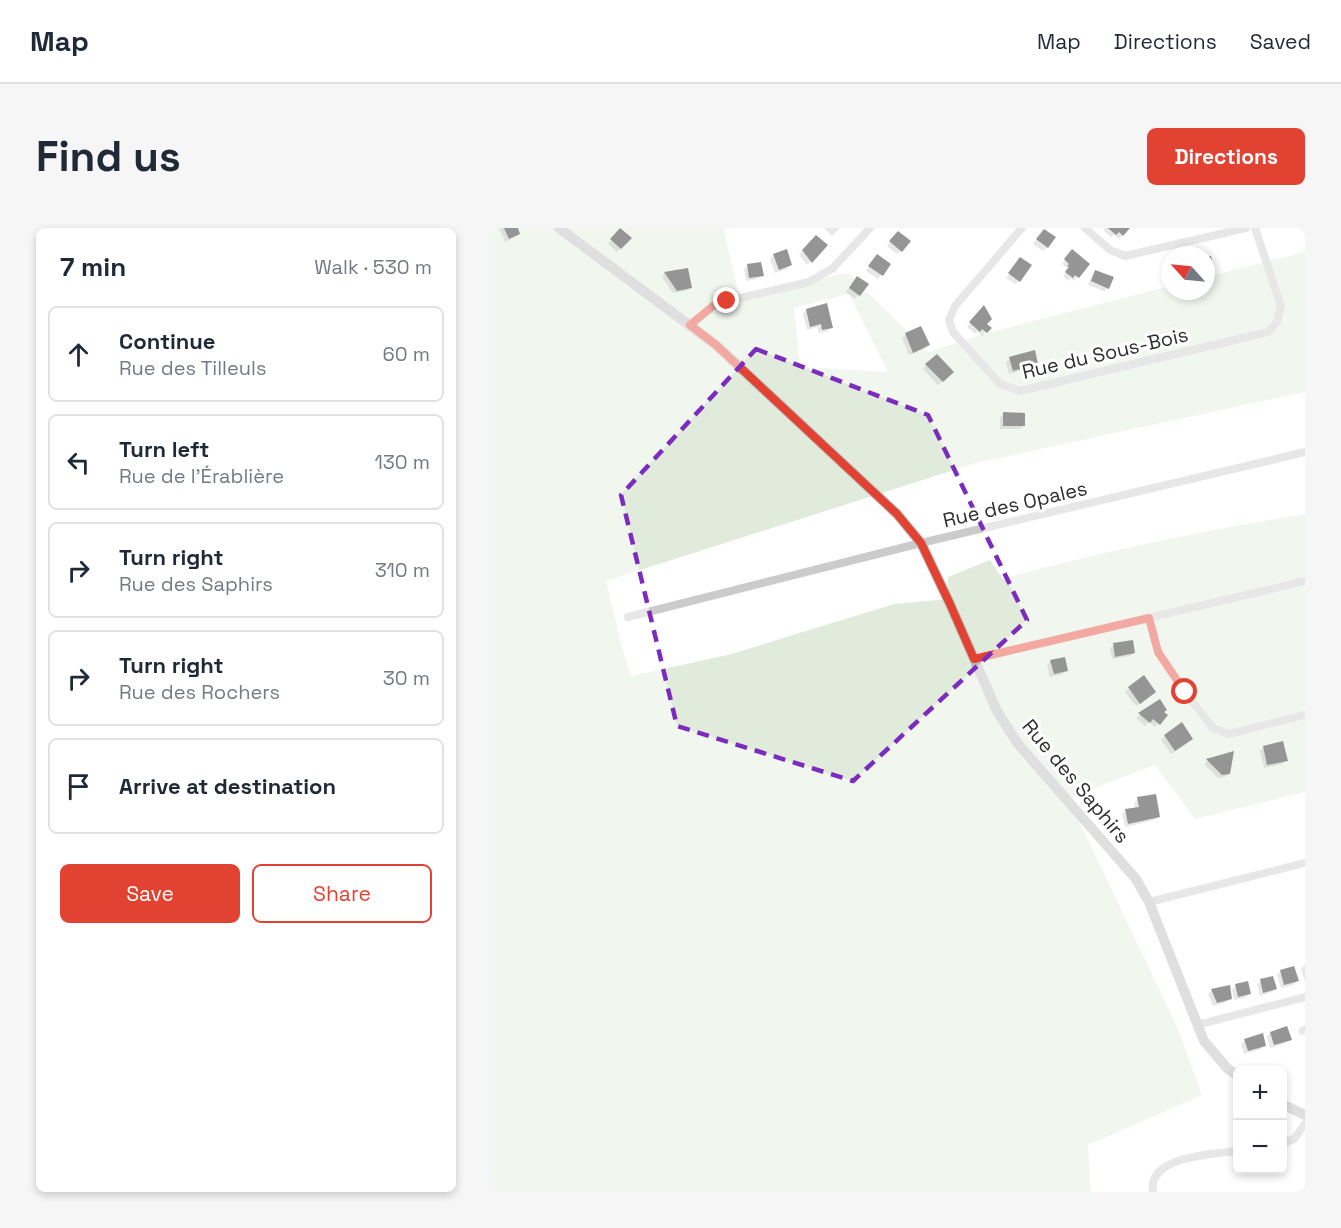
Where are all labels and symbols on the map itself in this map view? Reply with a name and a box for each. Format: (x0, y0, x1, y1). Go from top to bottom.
north arrow (1161, 246, 1215, 300)
route end (713, 287, 739, 313)
street label: Rue du Sous-Bois (1019, 321, 1191, 385)
street label: Rue des Opales (940, 475, 1090, 533)
route start (1171, 678, 1197, 704)
street label: Rue des Saphirs (1017, 714, 1135, 848)

